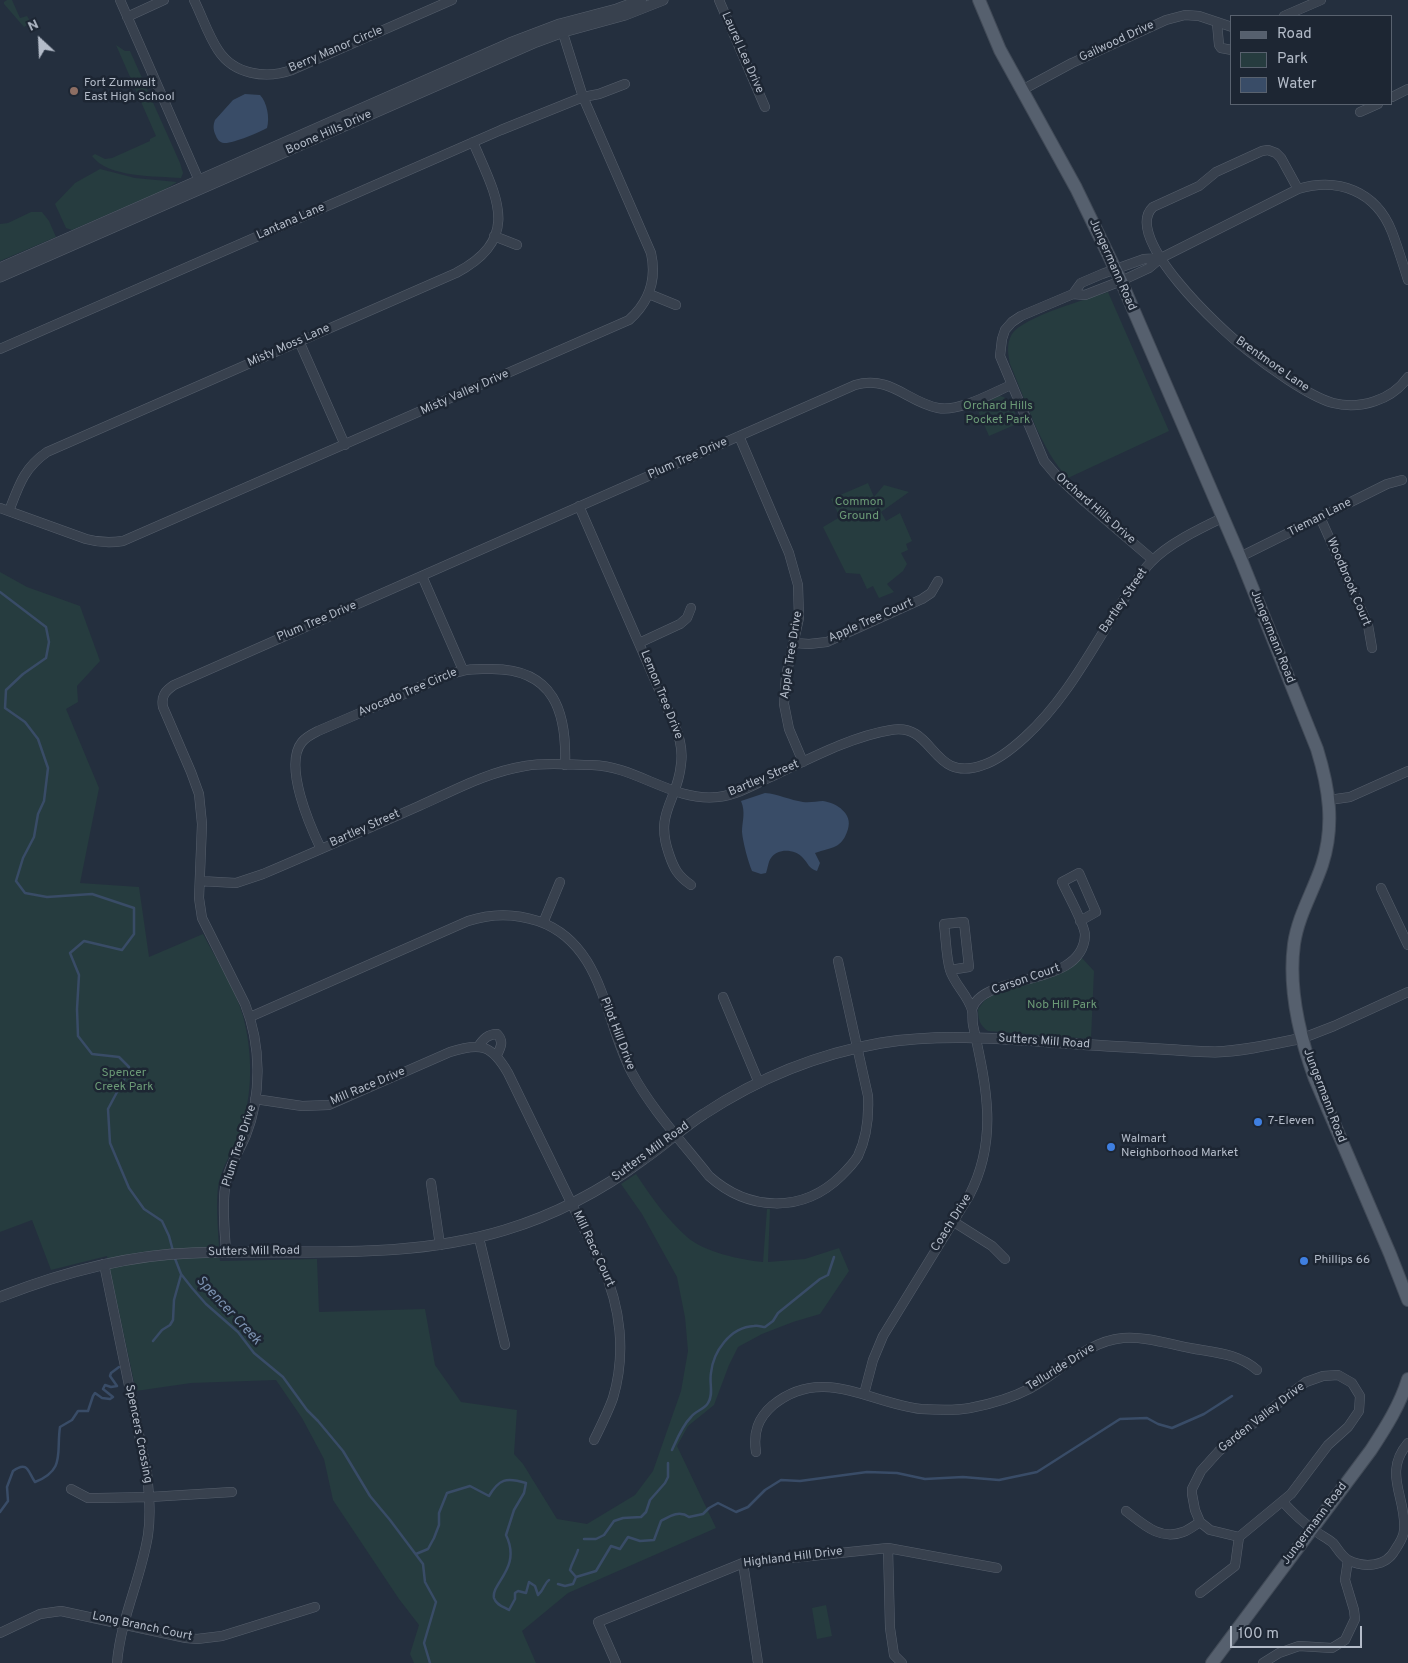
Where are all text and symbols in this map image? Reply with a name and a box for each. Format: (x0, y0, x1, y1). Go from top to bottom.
street label: Laurel Lea Drive (718, 10, 766, 96)
north arrow (15, 15, 65, 65)
legend (1230, 15, 1393, 105)
text: N (25, 16, 42, 36)
street label: Gailwood Drive (1077, 18, 1157, 66)
street label: Berry Manor Circle (287, 24, 385, 76)
text: Road (1277, 25, 1312, 44)
text: Park (1277, 50, 1308, 69)
text: Water (1277, 75, 1316, 94)
place label: Fort Zumwalt East High School (84, 77, 175, 105)
marker: Fort Zumwalt East High School (68, 85, 80, 97)
street label: Boone Hills Drive (284, 108, 374, 158)
street label: Lantana Lane (255, 201, 327, 243)
street label: Jungermann Road (1085, 217, 1139, 313)
street label: Misty Moss Lane (246, 321, 332, 371)
street label: Brentmore Lane (1232, 334, 1312, 396)
street label: Misty Valley Drive (419, 367, 511, 419)
park label: Orchard Hills Pocket Park (963, 400, 1033, 428)
street label: Plum Tree Drive (646, 435, 730, 483)
street label: Orchard Hills Drive (1052, 470, 1138, 548)
park label: Common Ground (835, 496, 883, 524)
street label: Tieman Lane (1286, 496, 1354, 540)
street label: Woodbrook Court (1323, 535, 1373, 629)
street label: Bartley Street (1097, 566, 1151, 636)
street label: Jungermann Road (1247, 588, 1297, 686)
street label: Apple Tree Court (826, 596, 916, 646)
street label: Plum Tree Drive (275, 599, 359, 645)
street label: Apple Tree Drive (778, 610, 806, 700)
street label: Lemon Tree Drive (637, 648, 685, 742)
street label: Avocado Tree Circle (356, 666, 460, 720)
street label: Bartley Street (727, 758, 801, 800)
street label: Bartley Street (328, 807, 402, 851)
street label: Carson Court (990, 962, 1062, 998)
street label: Pilot Hill Drive (597, 996, 637, 1072)
park label: Nob Hill Park (1027, 999, 1097, 1013)
street label: Sutters Mill Road (998, 1032, 1090, 1052)
street label: Jungermann Road (1300, 1047, 1348, 1145)
street label: Mill Race Drive (328, 1065, 408, 1109)
park label: Spencer Creek Park (94, 1067, 154, 1095)
street label: Plum Tree Drive (220, 1103, 260, 1189)
place label: 7-Eleven (1268, 1115, 1314, 1129)
marker: 7-Eleven (1252, 1116, 1264, 1128)
street label: Sutters Mill Road (610, 1119, 692, 1185)
place label: Walmart Neighborhood Market (1121, 1133, 1238, 1161)
marker: Walmart Neighborhood Market (1105, 1141, 1117, 1153)
street label: Coach Drive (929, 1192, 975, 1254)
street label: Mill Race Court (569, 1209, 617, 1289)
street label: Sutters Mill Road (208, 1244, 300, 1260)
place label: Phillips 66 (1314, 1254, 1370, 1268)
marker: Phillips 66 (1298, 1255, 1310, 1267)
water label: Spencer Creek (192, 1273, 264, 1349)
street label: Telluride Drive (1024, 1341, 1098, 1395)
street label: Garden Valley Drive (1216, 1380, 1308, 1456)
street label: Spencers Crossing (121, 1384, 155, 1484)
street label: Jungermann Road (1279, 1480, 1351, 1568)
street label: Highland Hill Drive (742, 1545, 844, 1571)
street label: Long Branch Court (91, 1609, 193, 1645)
scale bar (1233, 1616, 1366, 1648)
text: 100 m (1238, 1625, 1279, 1644)

